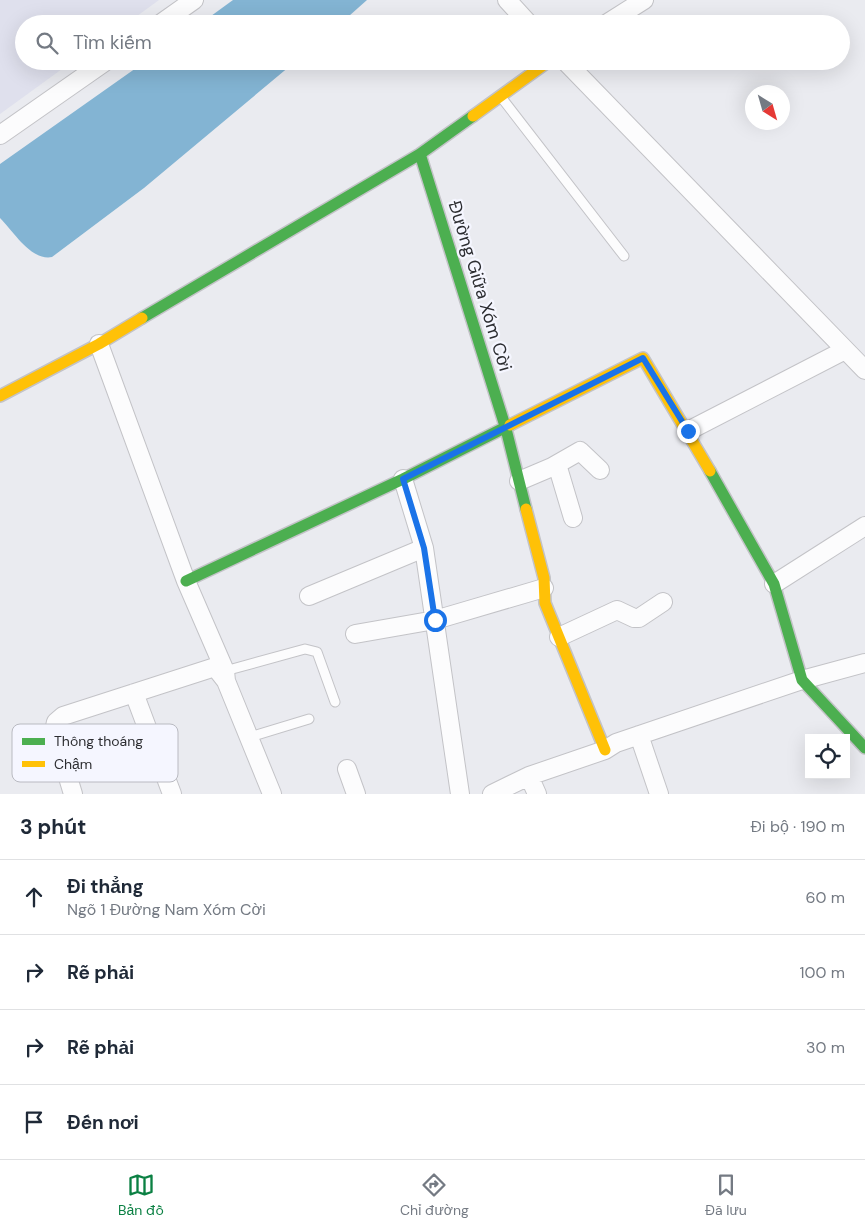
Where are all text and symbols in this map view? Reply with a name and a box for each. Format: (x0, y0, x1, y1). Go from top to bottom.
search box (15, 15, 850, 70)
icon: search (33, 29, 61, 57)
text: Tìm kiếm (73, 30, 152, 55)
north arrow (745, 85, 790, 130)
street label: Đường Giữa Xóm Cời (443, 198, 517, 374)
route end (677, 420, 700, 443)
route start (424, 609, 447, 632)
legend (12, 724, 178, 782)
text: Thông thoáng (54, 732, 143, 750)
map controls (805, 734, 850, 779)
button: locate (805, 734, 850, 779)
text: Chậm (54, 755, 92, 773)
text: 3 phút (20, 813, 86, 841)
text: Đi bộ · 190 m (750, 816, 845, 837)
text: Đi thẳng (67, 874, 144, 899)
icon: ahead (20, 883, 48, 911)
text: 60 m (805, 887, 845, 908)
text: Ngõ 1 Đường Nam Xóm Cời (67, 899, 266, 920)
icon: right (20, 958, 48, 986)
text: Rẽ phải (67, 960, 134, 985)
text: 100 m (800, 962, 845, 983)
icon: right (20, 1033, 48, 1061)
text: Rẽ phải (67, 1035, 134, 1060)
text: 30 m (806, 1037, 845, 1058)
icon: arrive (20, 1108, 48, 1136)
text: Đến nơi (67, 1110, 139, 1135)
tab: Bản đồ (118, 1171, 164, 1219)
tab: Chỉ đường (400, 1171, 469, 1219)
tab: Đã lưu (705, 1171, 747, 1219)

